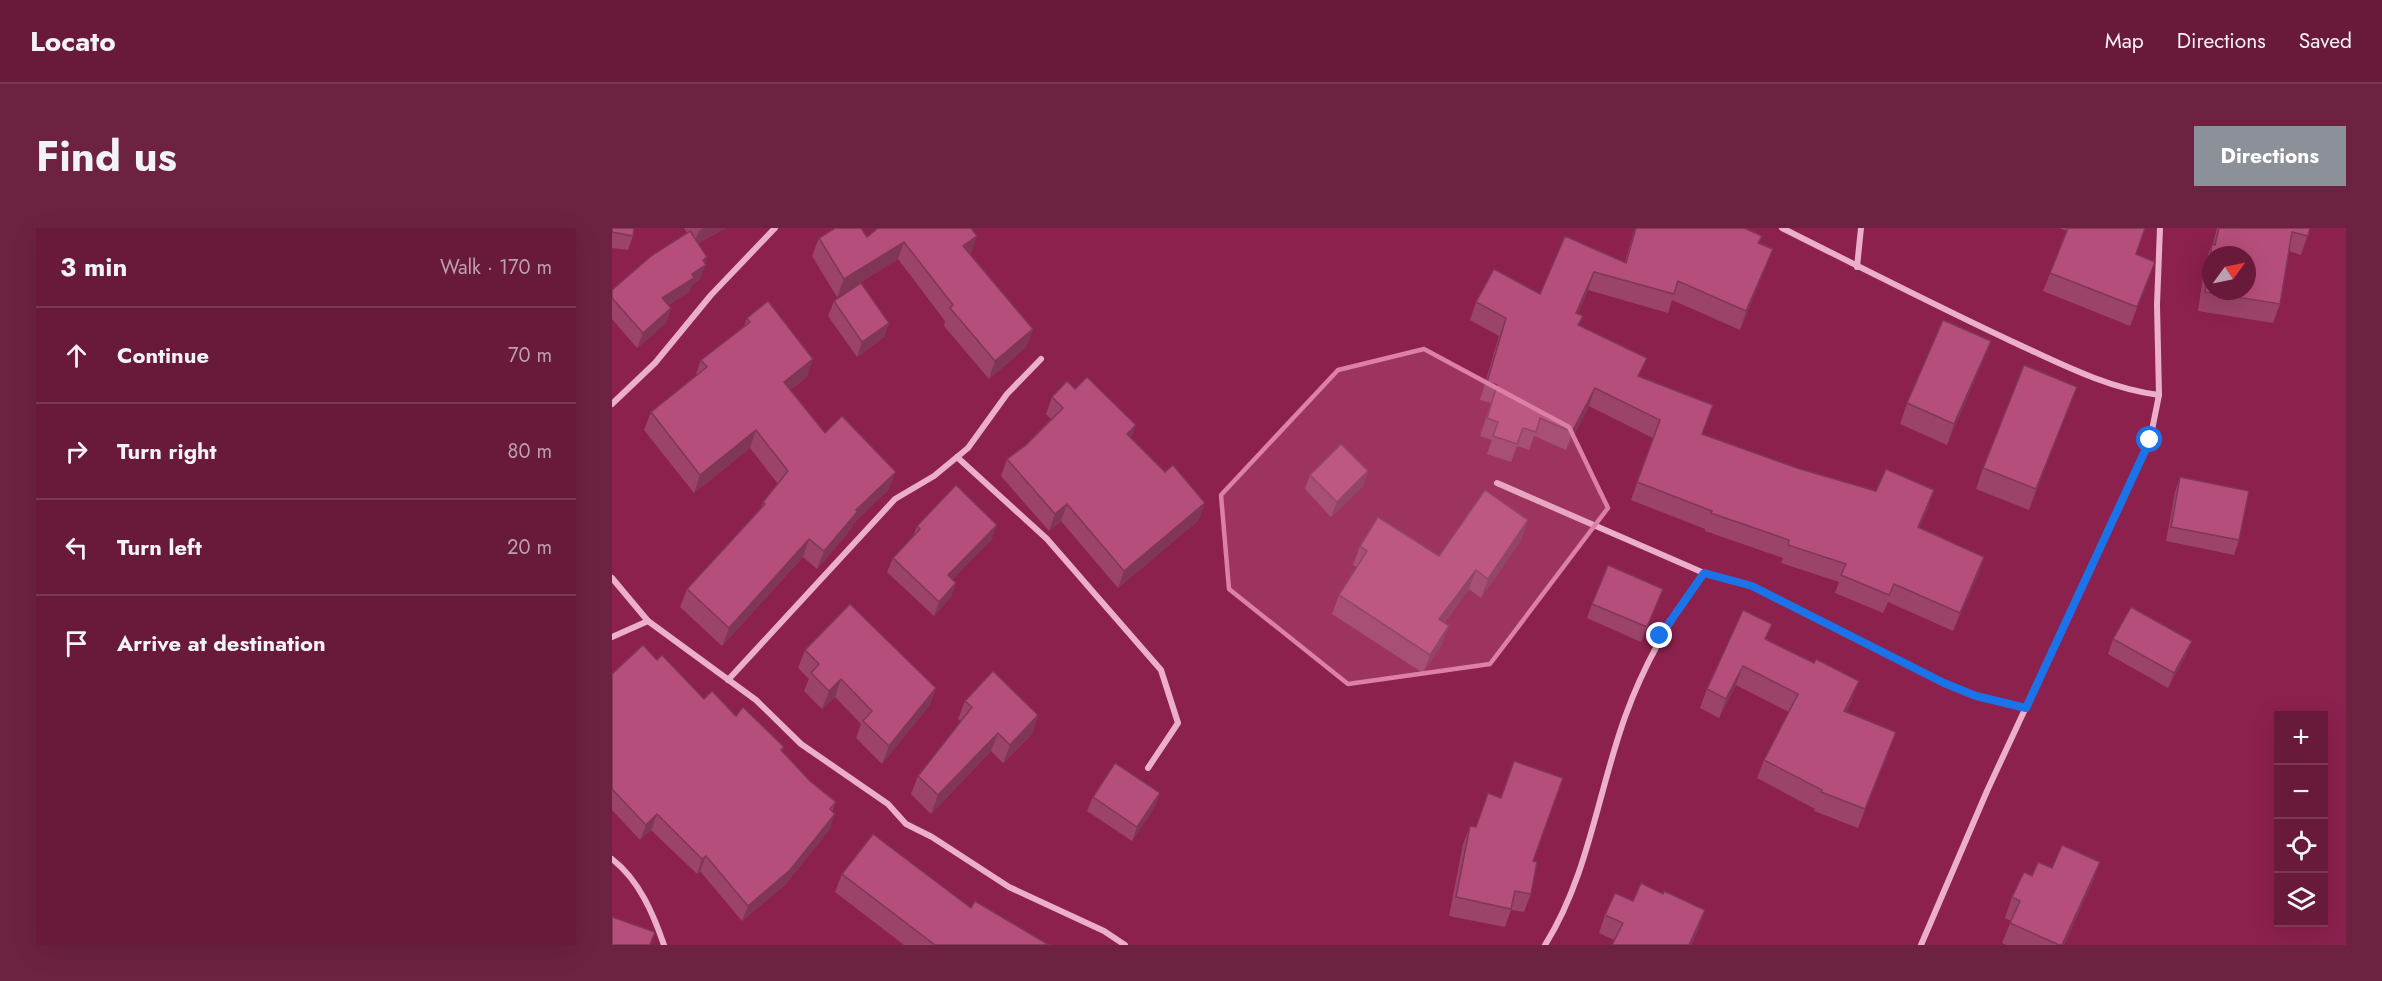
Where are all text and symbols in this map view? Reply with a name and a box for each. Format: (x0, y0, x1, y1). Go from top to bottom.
text: Locato (30, 21, 116, 62)
text: Map (2105, 26, 2144, 56)
text: Directions (2177, 26, 2266, 56)
text: Saved (2299, 26, 2352, 56)
text: Find us (36, 126, 177, 187)
button: Directions (2194, 126, 2346, 186)
north arrow (2202, 246, 2256, 300)
text: 3 min (60, 248, 127, 286)
text: Walk · 170 m (440, 253, 552, 282)
icon: ahead (60, 339, 93, 372)
text: Continue (117, 339, 209, 371)
text: 70 m (508, 341, 552, 370)
route start (2136, 426, 2162, 452)
icon: right (60, 435, 93, 468)
text: Turn right (117, 435, 217, 467)
text: 80 m (507, 437, 552, 466)
icon: left (60, 531, 93, 564)
text: Turn left (117, 531, 202, 563)
text: 20 m (507, 533, 552, 562)
route end (1646, 622, 1672, 648)
icon: arrive (60, 627, 93, 660)
text: Arrive at destination (117, 627, 326, 659)
map controls (2274, 711, 2328, 927)
button: + (2274, 711, 2328, 765)
button: − (2274, 765, 2328, 819)
button: locate (2274, 819, 2328, 873)
button: layers (2274, 873, 2328, 927)

